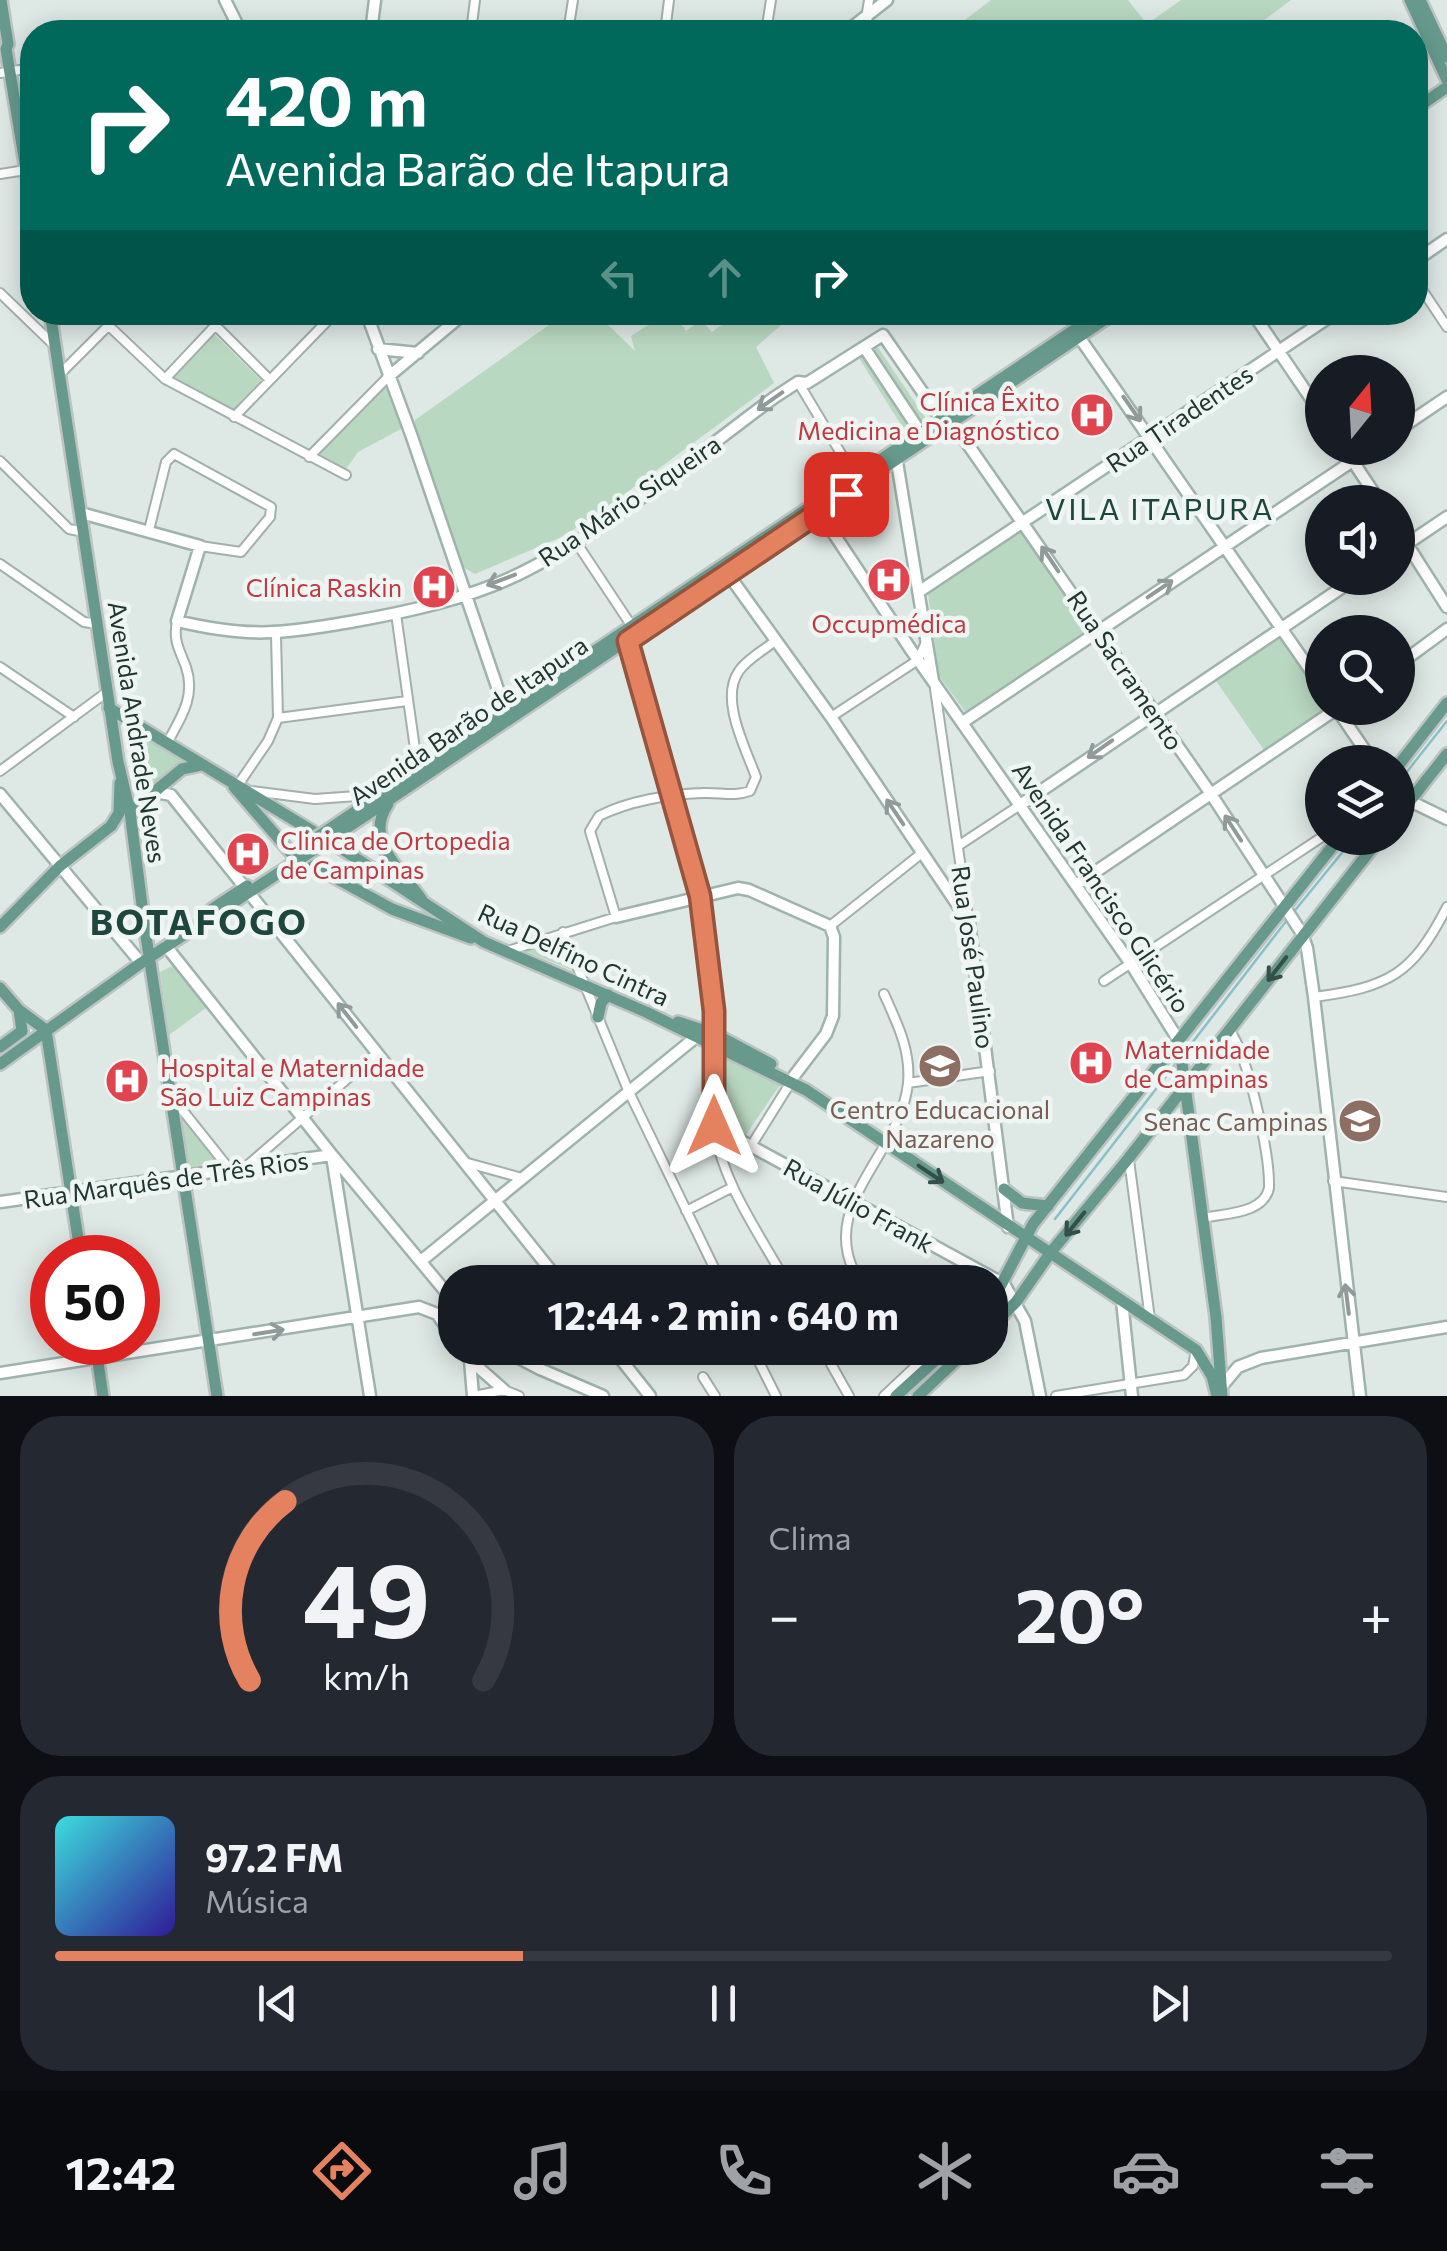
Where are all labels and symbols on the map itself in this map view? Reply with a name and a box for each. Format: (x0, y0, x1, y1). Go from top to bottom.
north arrow (1305, 355, 1415, 465)
street label: Rua Tiradentes (1100, 358, 1258, 478)
place label: Clínica Êxito Medicina e Diagnóstico (797, 386, 1060, 445)
one-way arrow (757, 390, 784, 411)
hospital icon: Clínica Êxito Medicina e Diagnóstico (1069, 392, 1115, 438)
one-way arrow (1121, 395, 1142, 422)
street label: Rua Mário Siqueira (532, 428, 726, 572)
pin (804, 452, 889, 537)
district label: VILA ITAPURA (1045, 489, 1275, 526)
one-way arrow (1040, 546, 1061, 574)
hospital icon: Occupmédica (866, 557, 912, 603)
hospital icon: Clínica Raskin (411, 564, 457, 610)
place label: Clínica Raskin (246, 572, 402, 602)
one-way arrow (486, 573, 516, 591)
one-way arrow (1145, 579, 1173, 600)
street label: Rua Sacramento (1062, 585, 1190, 755)
street label: Avenida Andrade Neves (102, 599, 174, 865)
place label: Occupmédica (811, 608, 967, 638)
street label: Avenida Barão de Itapura (343, 629, 593, 811)
one-way arrow (1087, 738, 1115, 759)
street label: Avenida Francisco Glicério (1007, 756, 1197, 1018)
one-way arrow (884, 799, 905, 827)
one-way arrow (1223, 814, 1244, 843)
place label: Clinica de Ortopedia de Campinas (280, 825, 511, 884)
hospital icon: Clinica de Ortopedia de Campinas (225, 831, 271, 877)
street label: Rua José Paulino (946, 864, 1002, 1050)
street label: Rua Delfino Cintra (474, 897, 674, 1011)
district label: BOTAFOGO (90, 899, 308, 942)
one-way arrow (1266, 956, 1288, 982)
one-way arrow (337, 1002, 358, 1029)
place label: Maternidade de Campinas (1124, 1034, 1270, 1093)
hospital icon: Maternidade de Campinas (1068, 1040, 1114, 1086)
school or university icon: Centro Educacional Nazareno (917, 1043, 963, 1089)
place label: Hospital e Maternidade São Luiz Campinas (160, 1052, 424, 1111)
hospital icon: Hospital e Maternidade São Luiz Campinas (104, 1058, 150, 1104)
position arrow (662, 1074, 766, 1178)
place label: Centro Educacional Nazareno (830, 1094, 1050, 1153)
school or university icon: Senac Campinas (1337, 1098, 1383, 1144)
place label: Senac Campinas (1144, 1106, 1328, 1136)
street label: Rua Marquês de Três Rios (22, 1144, 310, 1214)
street label: Rua Júlio Frank (779, 1151, 940, 1259)
one-way arrow (916, 1163, 944, 1184)
one-way arrow (1064, 1211, 1086, 1237)
speed limit sign: 50 (30, 1235, 160, 1365)
one-way arrow (1337, 1284, 1356, 1316)
one-way arrow (253, 1322, 285, 1341)

